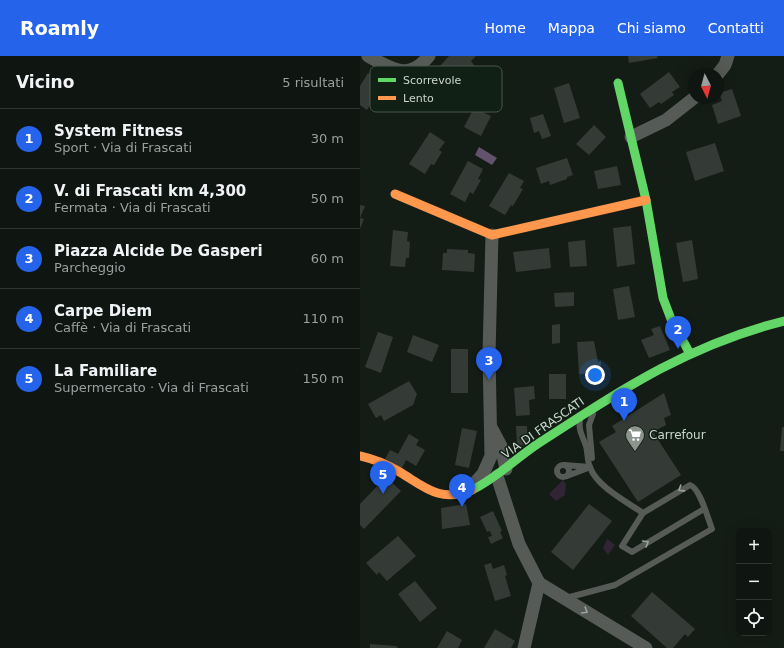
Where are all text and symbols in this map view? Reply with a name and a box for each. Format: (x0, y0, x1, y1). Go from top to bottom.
text: Roamly (20, 17, 99, 39)
text: Home (485, 20, 526, 36)
text: Mappa (548, 20, 595, 36)
text: Chi siamo (617, 20, 686, 36)
text: Contatti (708, 20, 764, 36)
legend (370, 66, 502, 112)
north arrow (688, 68, 724, 104)
text: Vicino (16, 72, 74, 92)
text: Scorrevole (403, 74, 461, 87)
text: 5 risultati (282, 75, 344, 90)
text: Lento (403, 92, 434, 105)
text: System Fitness (54, 122, 183, 140)
text: 1 (24, 131, 34, 146)
text: 30 m (311, 131, 344, 146)
text: Sport · Via di Frascati (54, 140, 192, 155)
text: V. di Frascati km 4,300 (54, 182, 246, 200)
text: 2 (24, 191, 34, 206)
text: 50 m (311, 191, 344, 206)
text: Fermata · Via di Frascati (54, 200, 211, 215)
text: Piazza Alcide De Gasperi (54, 242, 263, 260)
text: 3 (24, 251, 34, 266)
text: 60 m (311, 251, 344, 266)
text: Parcheggio (54, 260, 126, 275)
text: Carpe Diem (54, 302, 152, 320)
text: 4 (24, 311, 34, 326)
text: 110 m (302, 311, 344, 326)
pin: 2 (665, 316, 691, 349)
text: Caffè · Via di Frascati (54, 320, 191, 335)
pin: 3 (476, 347, 502, 380)
text: La Familiare (54, 362, 157, 380)
your location (585, 365, 605, 385)
text: 5 (24, 371, 34, 386)
text: 150 m (302, 371, 344, 386)
text: Supermercato · Via di Frascati (54, 380, 249, 395)
pin: 1 (611, 388, 637, 421)
street label: VIA DI FRASCATI (499, 394, 587, 462)
supermarket icon: Carrefour (624, 424, 646, 452)
place label: Carrefour (649, 428, 706, 442)
pin: 5 (370, 461, 396, 494)
pin: 4 (449, 474, 475, 507)
one-way arrow (678, 485, 685, 492)
map controls (736, 528, 772, 636)
button: + (736, 528, 772, 564)
one-way arrow (642, 541, 649, 548)
button: − (736, 564, 772, 600)
button: locate (736, 600, 772, 636)
one-way arrow (581, 606, 588, 613)

